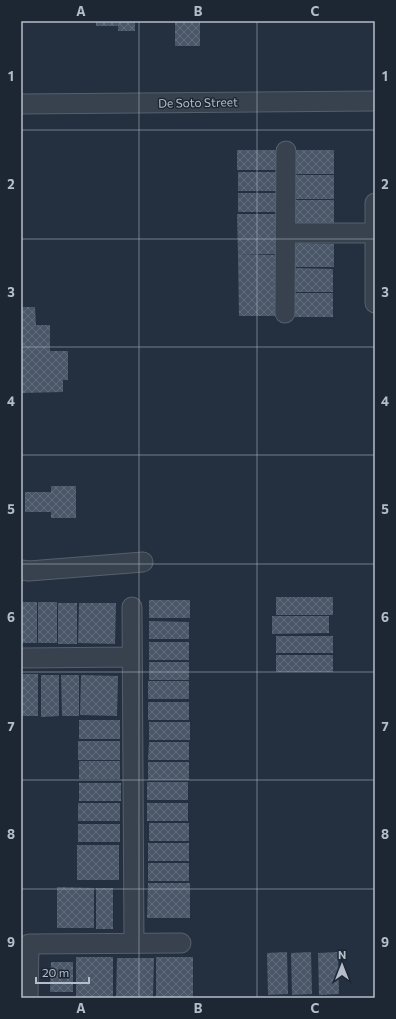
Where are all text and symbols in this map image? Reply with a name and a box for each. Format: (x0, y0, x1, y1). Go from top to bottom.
text: A (76, 3, 86, 19)
text: B (194, 3, 203, 19)
text: C (311, 3, 320, 19)
text: 1 (8, 68, 14, 84)
text: 1 (382, 68, 388, 84)
street label: De Soto Street (158, 94, 238, 110)
text: 2 (7, 176, 15, 192)
text: 2 (381, 176, 389, 192)
text: 3 (7, 284, 15, 300)
text: 3 (381, 284, 389, 300)
text: 4 (7, 393, 15, 409)
text: 4 (381, 393, 389, 409)
text: 5 (7, 501, 15, 517)
text: 5 (381, 501, 389, 517)
text: 6 (7, 609, 15, 625)
text: 6 (381, 609, 389, 625)
text: 7 (7, 718, 15, 734)
text: 7 (381, 718, 389, 734)
text: 8 (7, 826, 15, 842)
text: 8 (381, 826, 389, 842)
text: 9 (7, 934, 15, 950)
text: 9 (381, 934, 389, 950)
north arrow (322, 945, 362, 985)
text: N (338, 948, 346, 961)
scale bar (36, 959, 89, 985)
text: 20 m (42, 965, 69, 979)
text: A (76, 1000, 86, 1016)
text: B (194, 1000, 203, 1016)
text: C (311, 1000, 320, 1016)

